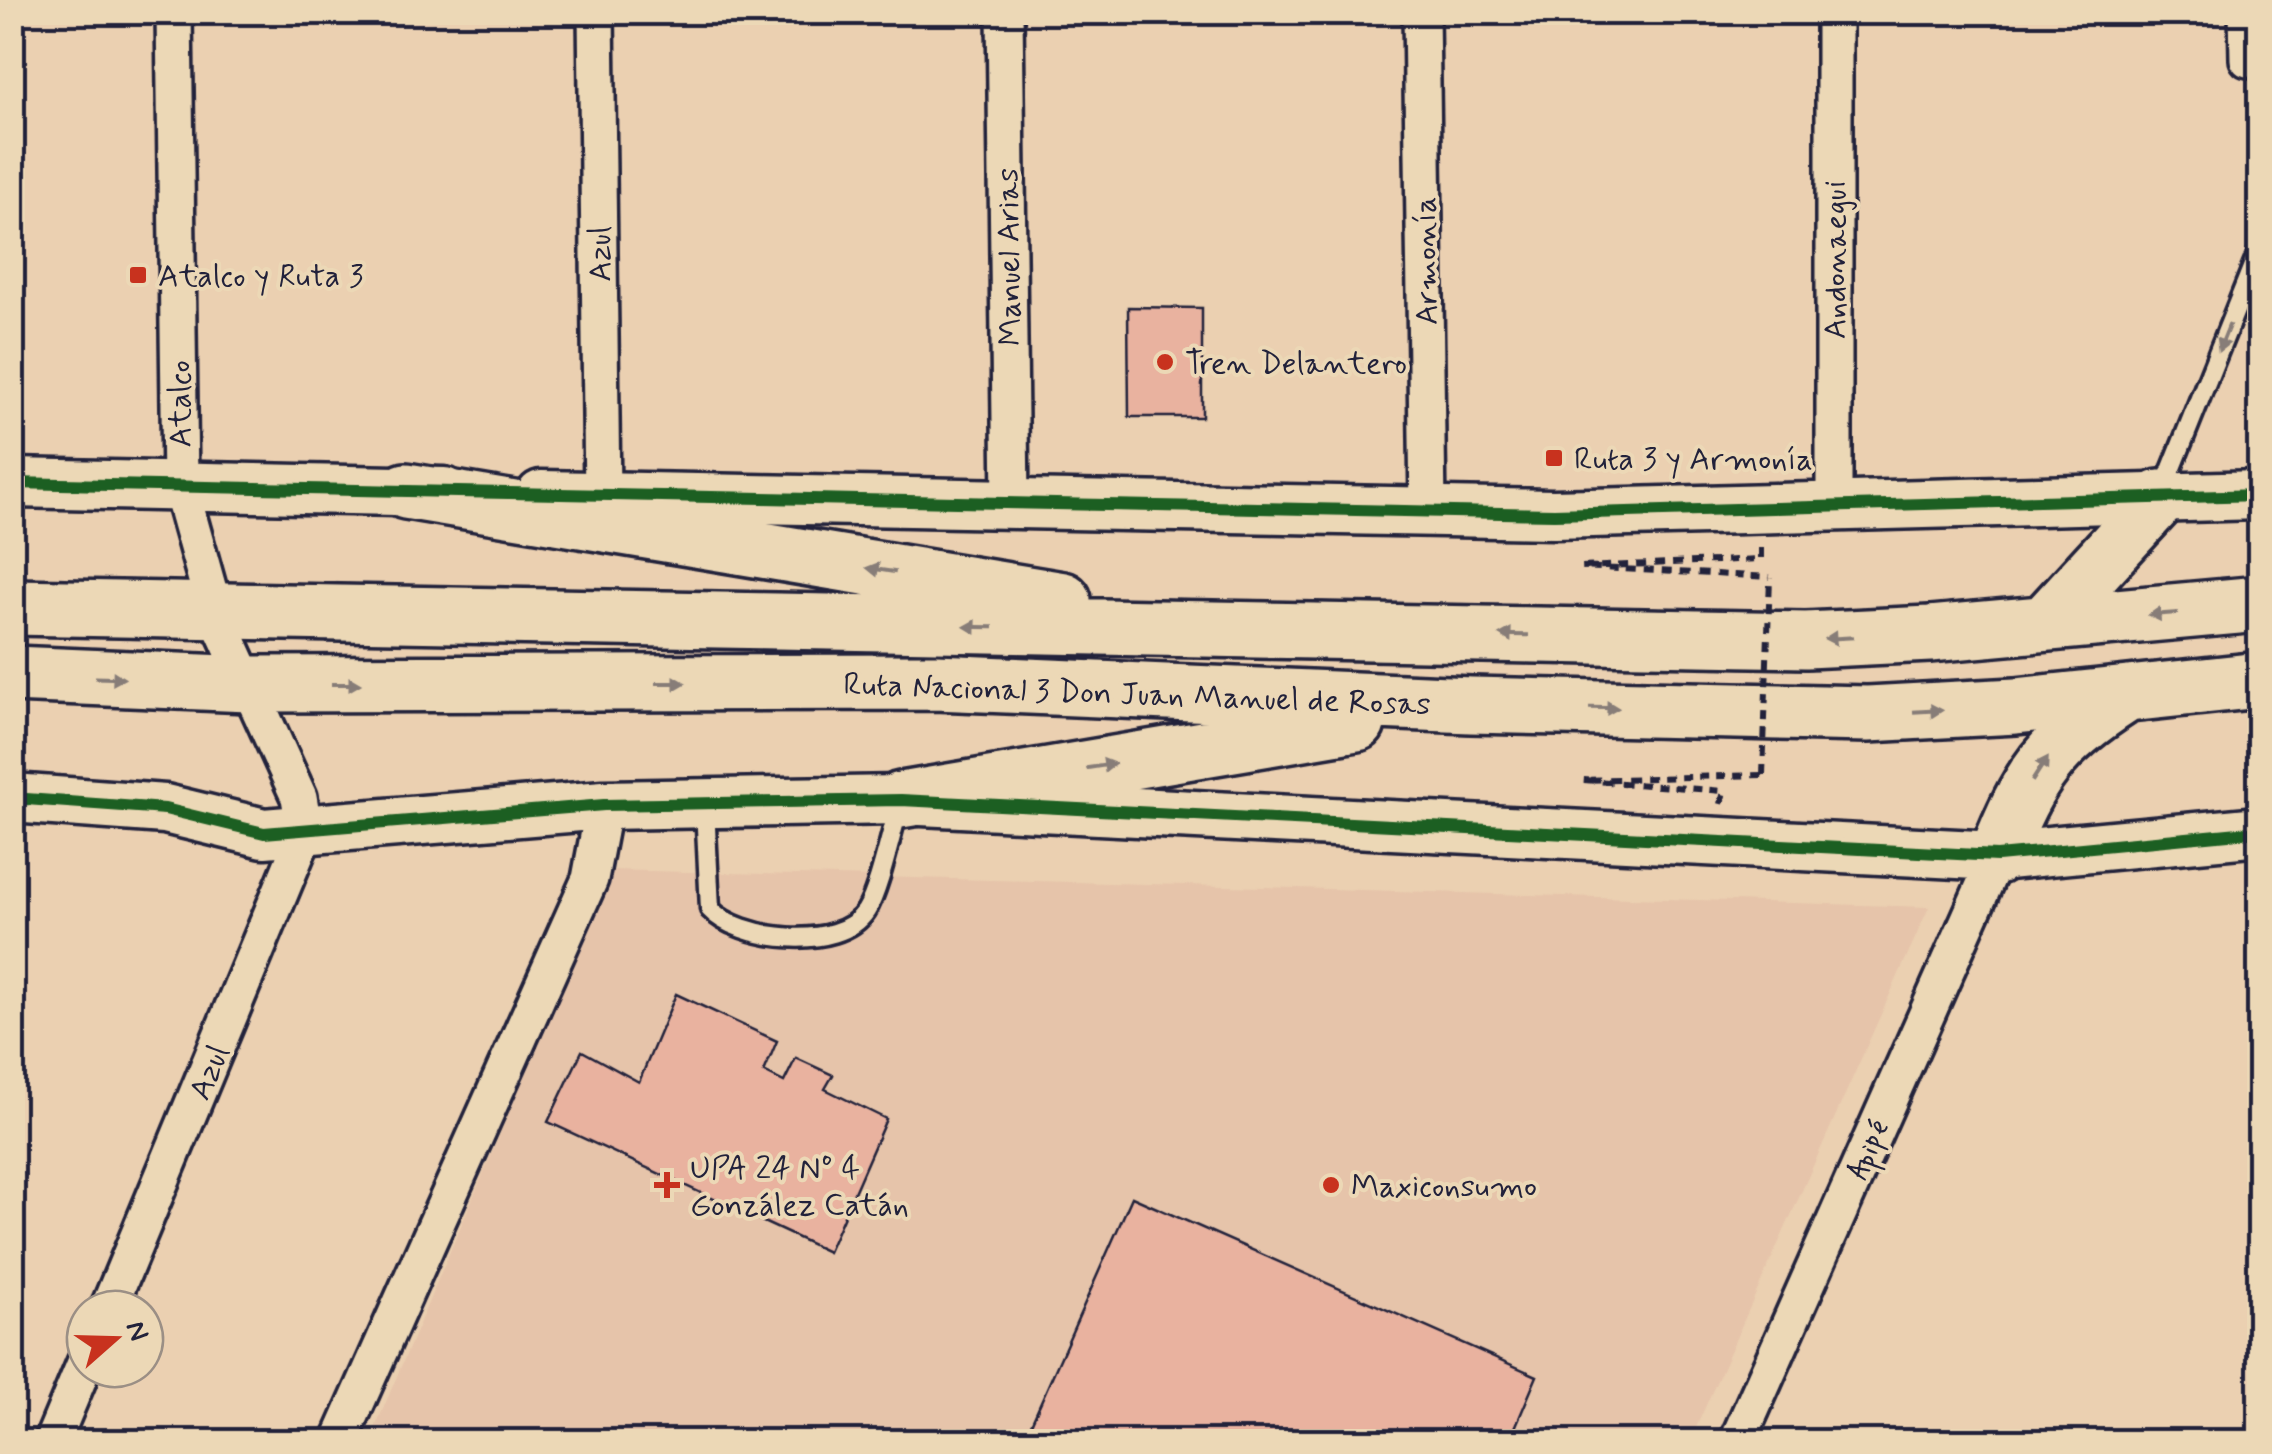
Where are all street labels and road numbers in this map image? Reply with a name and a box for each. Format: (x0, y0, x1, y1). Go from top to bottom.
street label: Manuel Arias (987, 168, 1033, 346)
street label: Andonaegui (1815, 181, 1857, 339)
street label: Armonía (1405, 196, 1449, 325)
street label: Azul (580, 226, 622, 282)
street label: Atalco (159, 360, 203, 448)
street label: Ruta Nacional 3 Don Juan Manuel de Rosas (842, 664, 1431, 726)
street label: Azul (180, 1039, 240, 1107)
street label: Apipé (1837, 1113, 1903, 1188)

